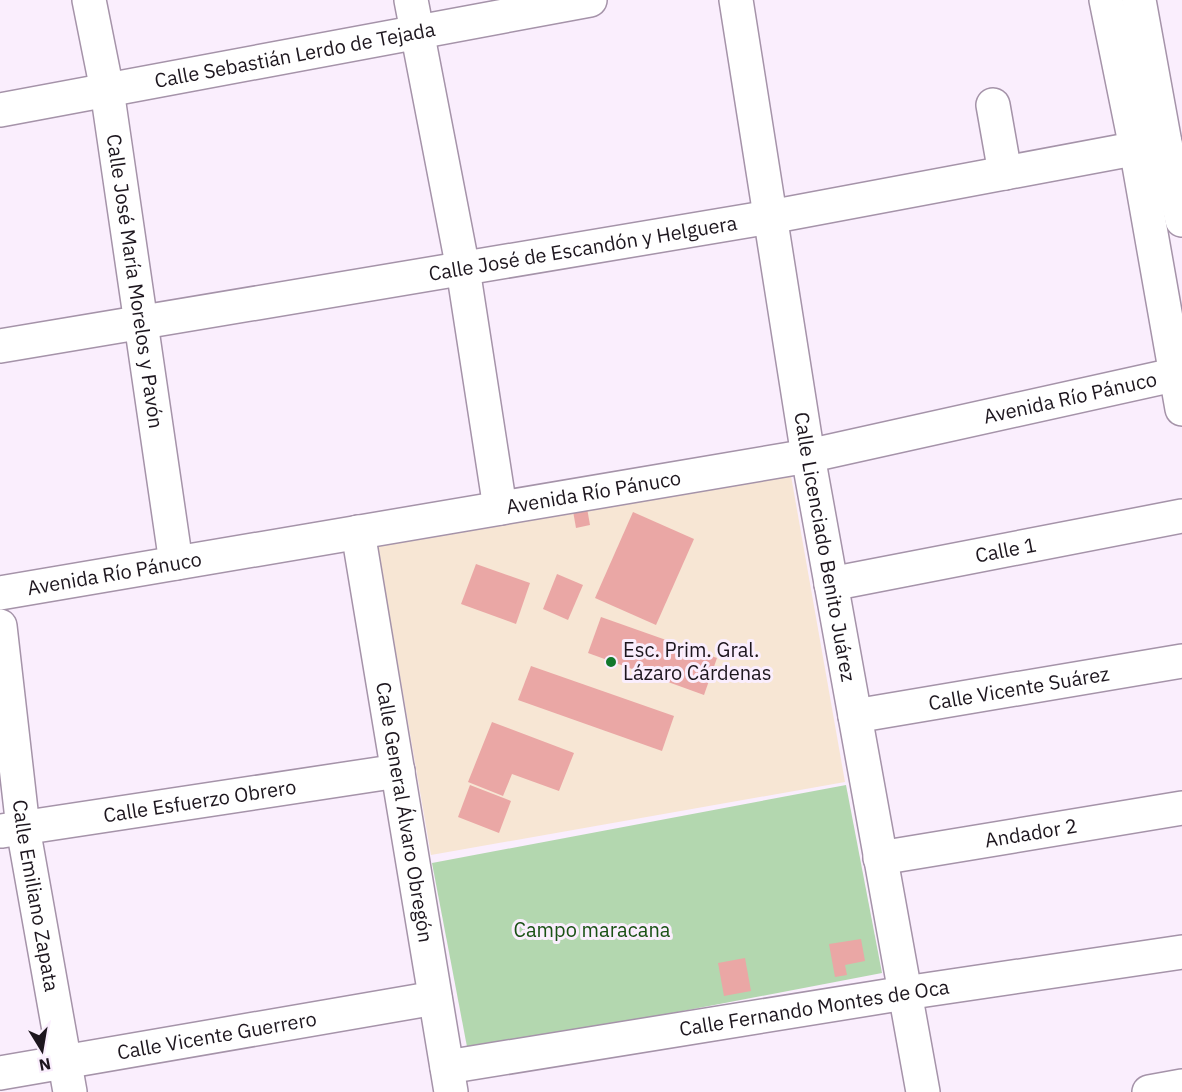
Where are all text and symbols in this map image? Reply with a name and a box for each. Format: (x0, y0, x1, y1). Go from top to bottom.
street label: Calle Sebastián Lerdo de Tejada (152, 15, 438, 94)
street label: Calle José María Morelos y Pavón (101, 132, 170, 430)
street label: Calle José de Escandón y Helguera (427, 209, 739, 287)
street label: Avenida Río Pánuco (981, 365, 1159, 430)
street label: Calle Licenciado Benito Juárez (788, 410, 863, 684)
street label: Avenida Río Pánuco (504, 464, 683, 520)
street label: Calle 1 (973, 531, 1038, 569)
street label: Avenida Río Pánuco (25, 545, 204, 601)
place label: Esc. Prim. Gral. Lázaro Cárdenas (623, 636, 771, 686)
marker: Esc. Prim. Gral. Lázaro Cárdenas (604, 655, 618, 669)
street label: Calle Vicente Suárez (926, 659, 1111, 716)
street label: Calle General Álvaro Obregón (370, 680, 440, 944)
street label: Calle Esfuerzo Obrero (101, 773, 298, 828)
street label: Calle Emiliano Zapata (7, 798, 66, 994)
street label: Andador 2 (983, 812, 1079, 853)
park label: Campo maracana (514, 916, 671, 943)
street label: Calle Fernando Montes de Oca (677, 973, 951, 1042)
street label: Calle Vicente Guerrero (115, 1005, 319, 1066)
north arrow (12, 1020, 72, 1080)
text: N (37, 1054, 52, 1076)

